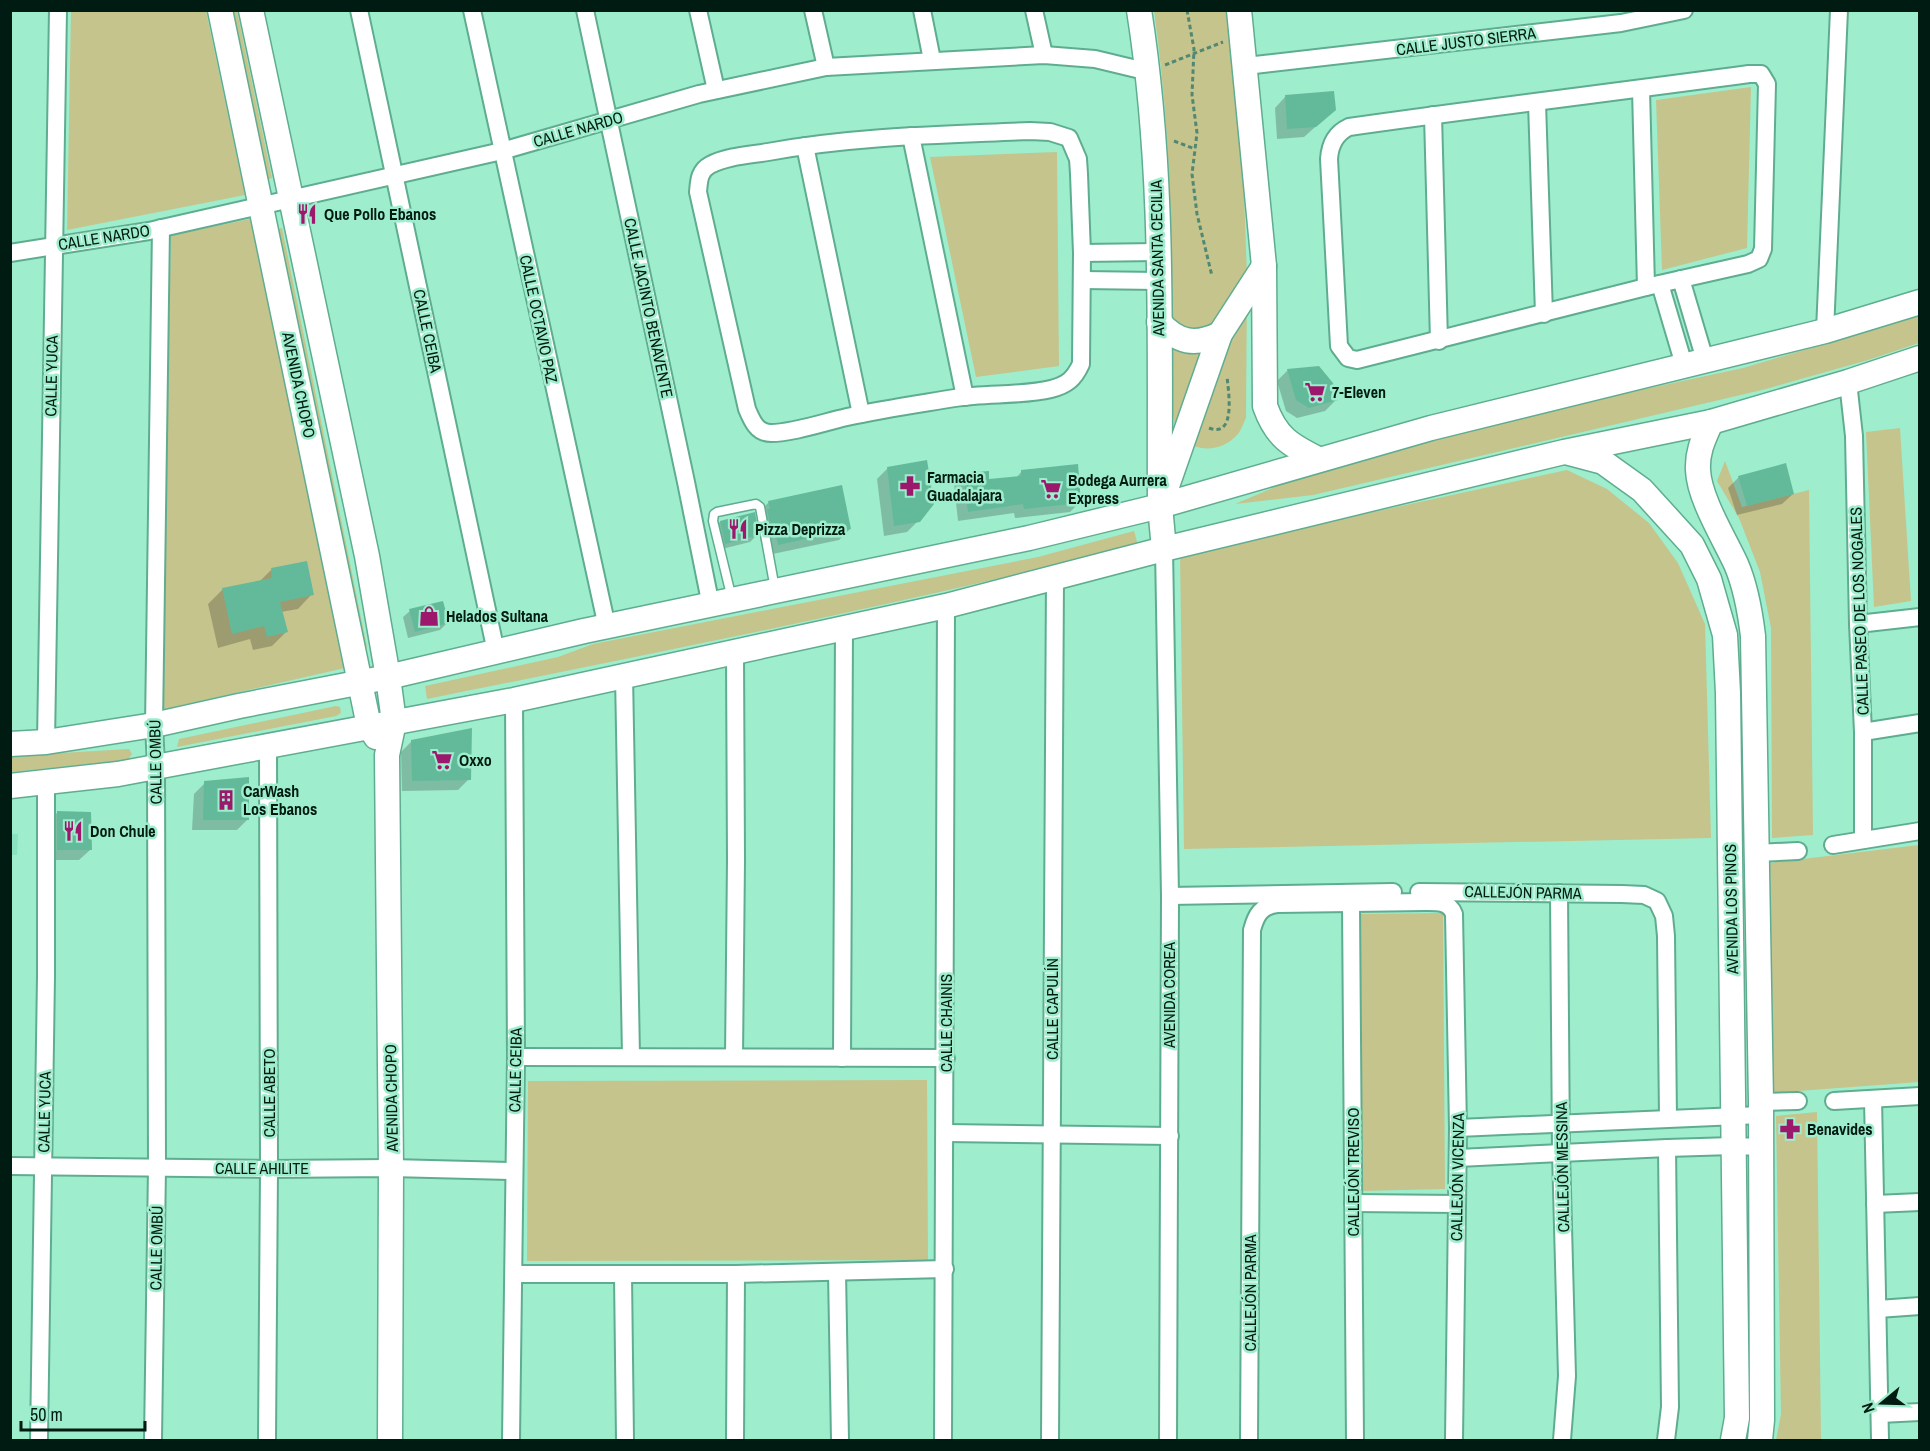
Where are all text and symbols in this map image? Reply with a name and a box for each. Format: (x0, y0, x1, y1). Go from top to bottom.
street label: CALLE JUSTO SIERRA (1395, 21, 1537, 60)
street label: CALLE NARDO (530, 106, 626, 152)
street label: AVENIDA SANTA CECILIA (1145, 179, 1169, 337)
restaurant icon: Que Pollo Ebanos (295, 202, 319, 226)
place label: Que Pollo Ebanos (324, 203, 436, 225)
street label: CALLE JACINTO BENAVENTE (619, 216, 679, 400)
street label: CALLE NARDO (57, 219, 151, 255)
street label: CALLE OCTAVIO PAZ (515, 253, 563, 385)
street label: CALLE CEIBA (408, 287, 448, 375)
street label: AVENIDA CHOPO (277, 329, 321, 440)
street label: CALLE YUCA (39, 335, 63, 417)
supermarket icon: 7-Eleven (1303, 380, 1327, 404)
place label: 7-Eleven (1332, 381, 1386, 403)
place label: Farmacia Guadalajara (927, 466, 1003, 506)
place label: Bodega Aurrera Express (1068, 469, 1167, 509)
pharmacy icon: Farmacia Guadalajara (898, 474, 922, 498)
supermarket icon: Bodega Aurrera Express (1039, 477, 1063, 501)
street label: CALLE PASEO DE LOS NOGALES (1844, 506, 1874, 715)
restaurant icon: Pizza Deprizza (726, 517, 750, 541)
place label: Pizza Deprizza (755, 518, 846, 540)
shop icon: Helados Sultana (417, 604, 441, 628)
place label: Helados Sultana (446, 605, 549, 627)
street label: CALLE OMBÚ (143, 720, 167, 804)
supermarket icon: Oxxo (430, 748, 454, 772)
place label: Oxxo (459, 749, 492, 771)
place label: CarWash Los Ebanos (243, 780, 317, 820)
building icon: CarWash Los Ebanos (214, 788, 238, 812)
restaurant icon: Don Chule (61, 819, 85, 843)
place label: Don Chule (90, 820, 156, 842)
street label: AVENIDA LOS PINOS (1719, 843, 1743, 975)
street label: CALLEJÓN PARMA (1464, 880, 1582, 904)
street label: AVENIDA COREA (1158, 942, 1180, 1049)
street label: CALLE CAPULÍN (1041, 958, 1063, 1060)
street label: CALLE CHAINIS (935, 974, 957, 1072)
street label: CALLE CEIBA (503, 1027, 527, 1112)
street label: AVENIDA CHOPO (379, 1044, 403, 1153)
street label: CALLE ABETO (258, 1049, 280, 1137)
street label: CALLE YUCA (32, 1071, 56, 1153)
street label: CALLEJÓN MESSINA (1550, 1101, 1574, 1232)
street label: CALLEJÓN TREVISO (1342, 1108, 1364, 1236)
street label: CALLEJÓN VICENZA (1445, 1112, 1469, 1241)
pharmacy icon: Benavides (1778, 1117, 1802, 1141)
place label: Benavides (1807, 1118, 1873, 1140)
street label: CALLE AHILITE (215, 1157, 309, 1179)
street label: CALLE OMBÚ (144, 1206, 168, 1290)
street label: CALLEJÓN PARMA (1239, 1234, 1261, 1352)
north arrow (1852, 1373, 1912, 1433)
scale bar (21, 1394, 146, 1432)
text: N (1856, 1400, 1880, 1416)
text: 50 m (30, 1402, 63, 1427)

